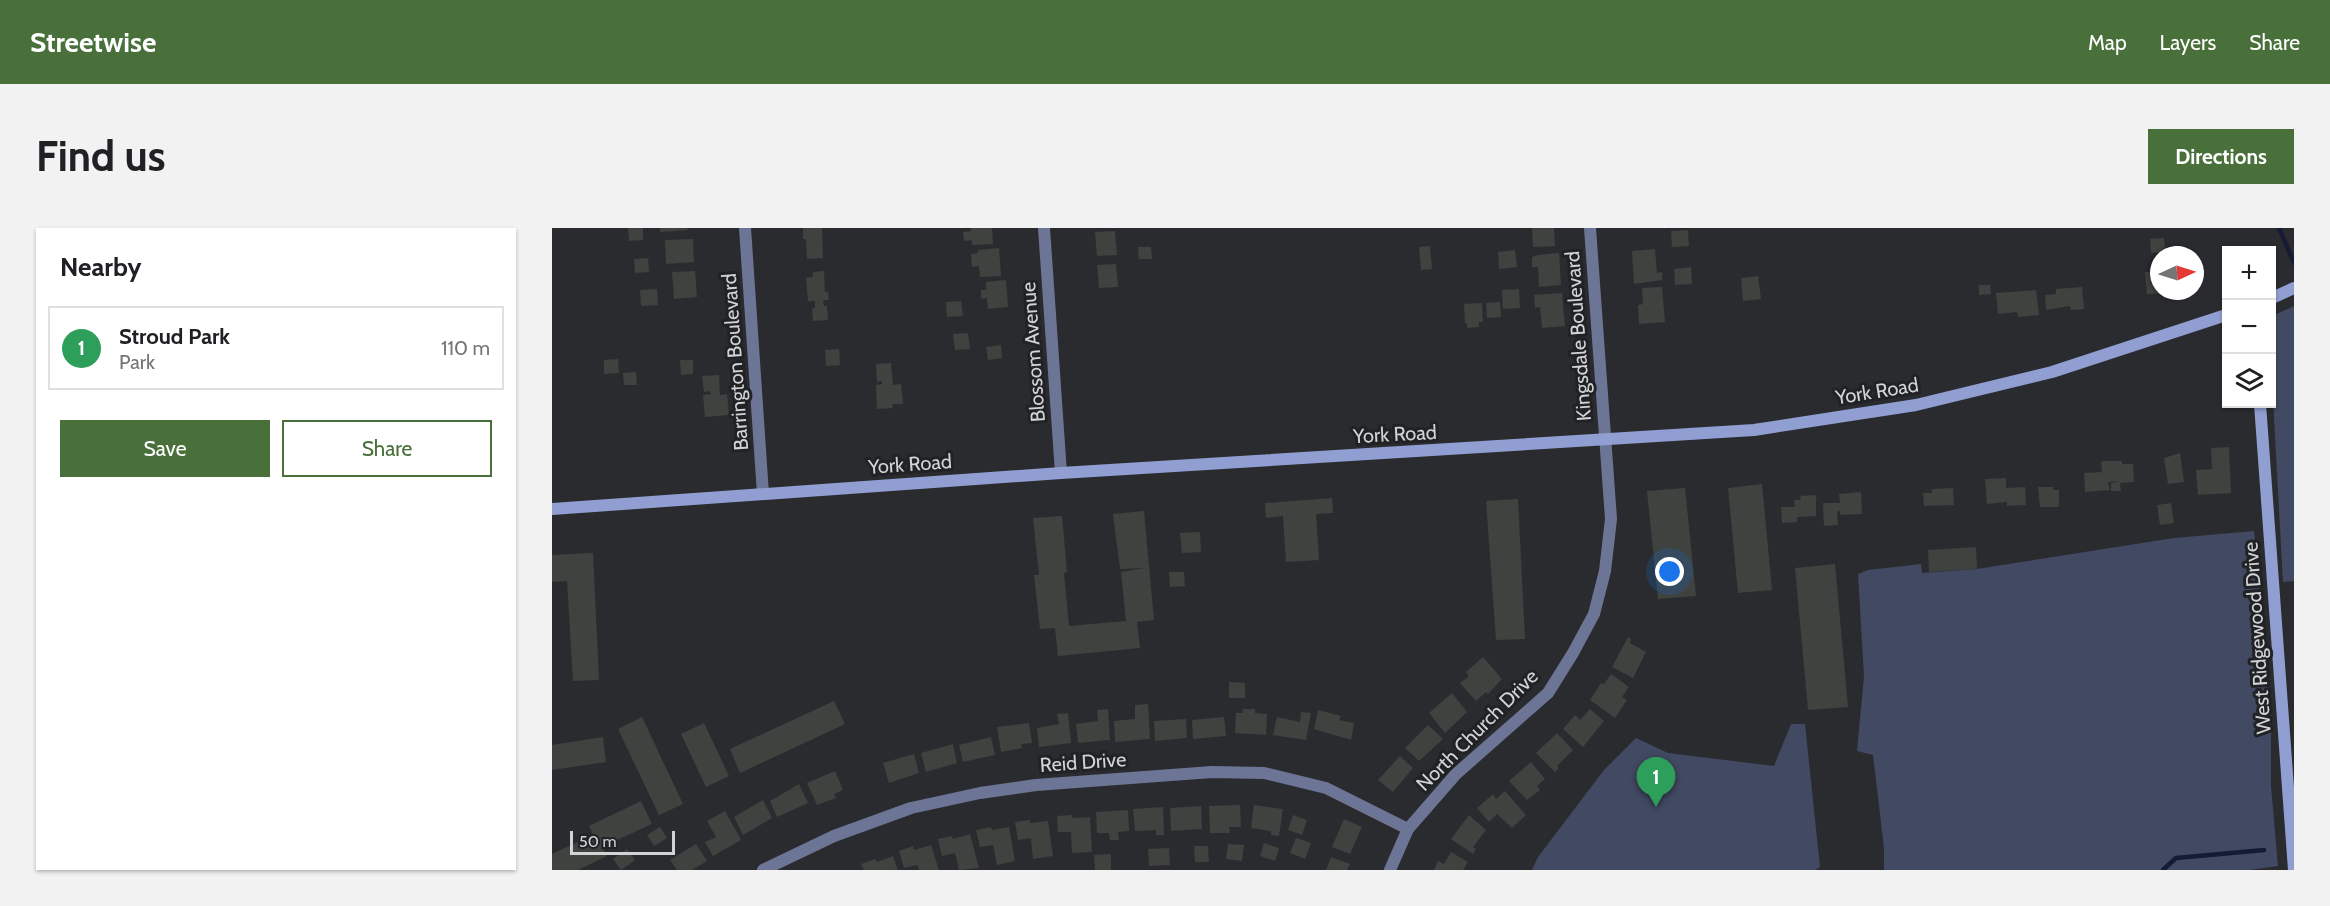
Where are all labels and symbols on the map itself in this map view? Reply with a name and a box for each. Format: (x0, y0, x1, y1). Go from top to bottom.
north arrow (2150, 246, 2204, 300)
street label: Kingsdale Boulevard (1560, 250, 1596, 422)
street label: Barrington Boulevard (717, 273, 753, 451)
street label: Blossom Avenue (1016, 281, 1050, 423)
street label: York Road (1833, 373, 1920, 410)
street label: York Road (1352, 420, 1437, 448)
street label: York Road (866, 449, 953, 479)
street label: West Ridgewood Drive (2238, 541, 2276, 735)
your location (1655, 557, 1684, 586)
street label: North Church Drive (1411, 664, 1543, 796)
street label: Reid Drive (1039, 747, 1127, 777)
pin: 1 (1636, 758, 1676, 807)
scale bar (570, 828, 675, 856)

